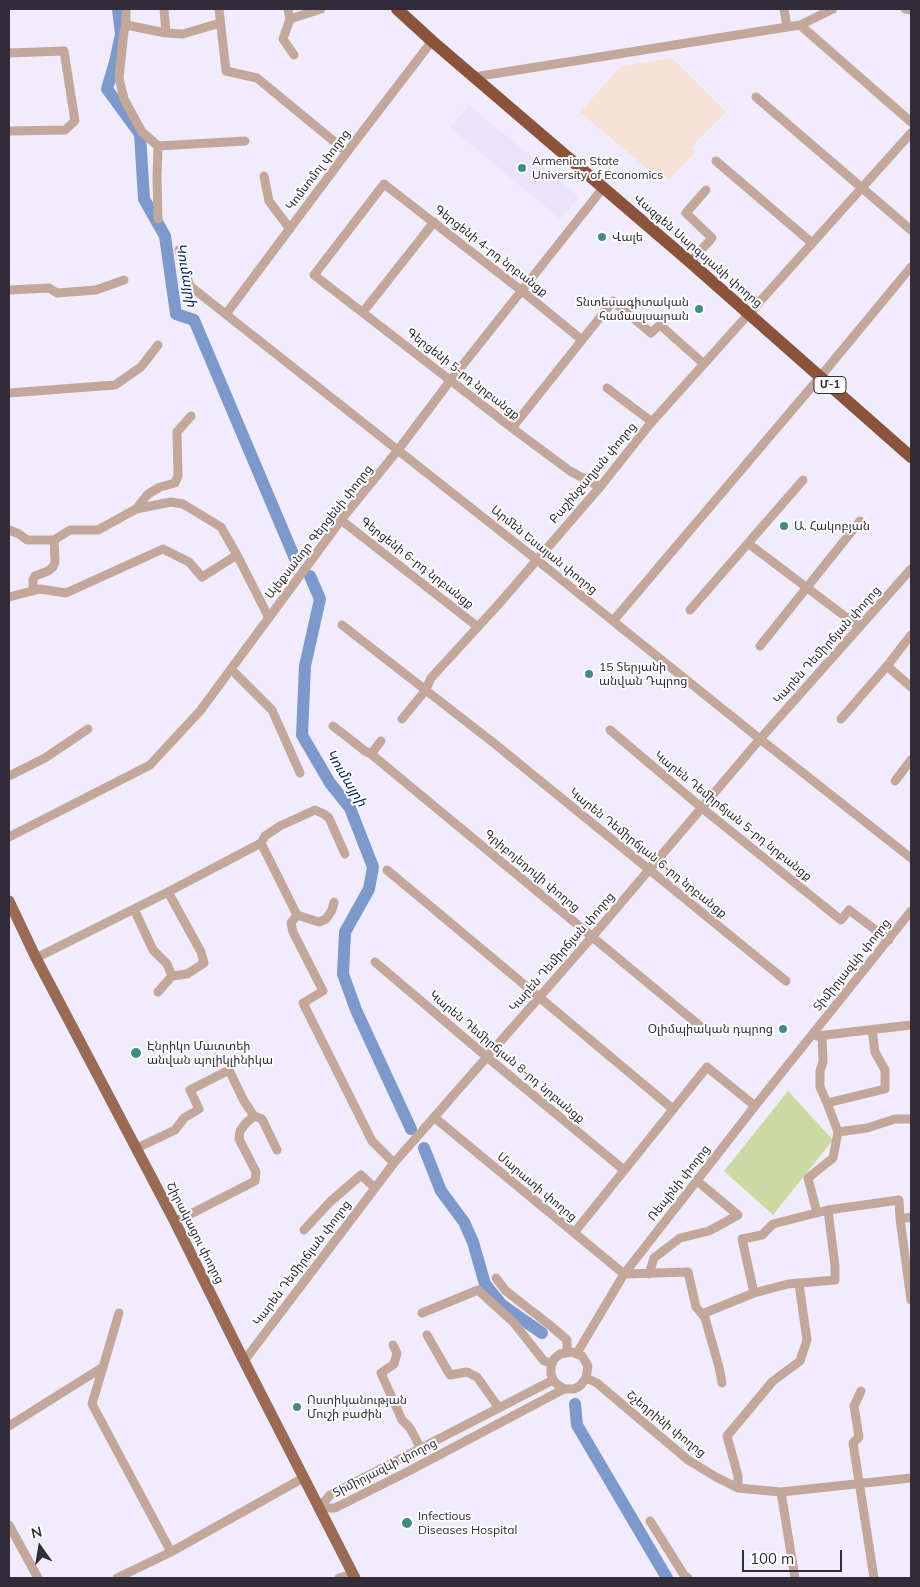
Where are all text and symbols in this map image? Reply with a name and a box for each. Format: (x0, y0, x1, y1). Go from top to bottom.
street label: Կոմսոմոլ փողոց (283, 127, 353, 213)
place label: Armenian State University of Economics (532, 154, 663, 182)
marker: Armenian State University of Economics (516, 162, 528, 174)
street label: Վազգեն Սարգսյանի փողոց (631, 191, 765, 311)
street label: Գերցենի 4-րդ նրբանցք (432, 202, 550, 300)
place label: Վալե (612, 230, 643, 244)
marker: Վալե (596, 231, 608, 243)
water label: Կումայրի (172, 242, 200, 308)
place label: Տնտեսագիտական համասլսարան (576, 295, 689, 323)
marker: Տնտեսագիտական համասլսարան (693, 303, 705, 315)
street label: Գերցենի 5-րդ նրբանցք (404, 325, 522, 423)
road number: Մ-1 (814, 376, 846, 394)
street label: Բաշինջաղյան փողոց (546, 420, 640, 526)
street label: Ալեքսանդր Գերցենի փողոց (262, 462, 376, 602)
street label: Արմեն Եսայան փողոց (488, 503, 600, 597)
street label: Գերցենի 6-րդ նրբանցք (358, 514, 476, 612)
place label: Ա. Հակոբյան (794, 519, 870, 533)
marker: Ա. Հակոբյան (778, 520, 790, 532)
street label: Կարեն Դեմիրճյան փողոց (770, 583, 884, 707)
place label: 15 Տերյանի անվան Դպրոց (599, 660, 687, 688)
marker: 15 Տերյանի անվան Դպրոց (583, 668, 595, 680)
water label: Կումայրի (322, 746, 370, 810)
street label: Կարեն Դեմիրճյան 5-րդ նրբանցք (651, 748, 815, 884)
street label: Կարեն Դեմիրճյան 6-րդ նրբանցք (566, 785, 730, 921)
street label: Գրիբոյեդովի փողոց (481, 827, 583, 915)
street label: Կարեն Դեմիրճյան փողոց (506, 889, 618, 1015)
street label: Տիմիրյազևի փողոց (810, 916, 894, 1014)
street label: Կարեն Դեմիրճյան 8-րդ նրբանցք (426, 988, 588, 1126)
place label: Օլիմպիական դպրոց (648, 1022, 773, 1036)
marker: Օլիմպիական դպրոց (777, 1023, 789, 1035)
place label: Էնրիկո Մատտեի անվան պոլիկլինիկա (147, 1039, 273, 1067)
marker: Էնրիկո Մատտեի անվան պոլիկլինիկա (129, 1046, 143, 1060)
street label: Ռեպինի փողոց (645, 1142, 713, 1224)
street label: Մարատի փողոց (494, 1149, 580, 1225)
street label: Շիրակացու փողոց (163, 1180, 227, 1286)
street label: Կարեն Դեմիրճյան փողոց (250, 1197, 354, 1329)
street label: Շչեդրինի փողոց (623, 1388, 709, 1460)
place label: Ոստիկանության Մուշի բաժին (307, 1393, 407, 1421)
marker: Ոստիկանության Մուշի բաժին (291, 1401, 303, 1413)
street label: Տիմիրյազևի փողոց (331, 1436, 439, 1500)
place label: Infectious Diseases Hospital (418, 1509, 517, 1537)
marker: Infectious Diseases Hospital (400, 1516, 414, 1530)
north arrow (15, 1522, 65, 1572)
text: N (29, 1522, 44, 1542)
scale bar (745, 1540, 845, 1572)
text: 100 m (750, 1549, 794, 1568)

